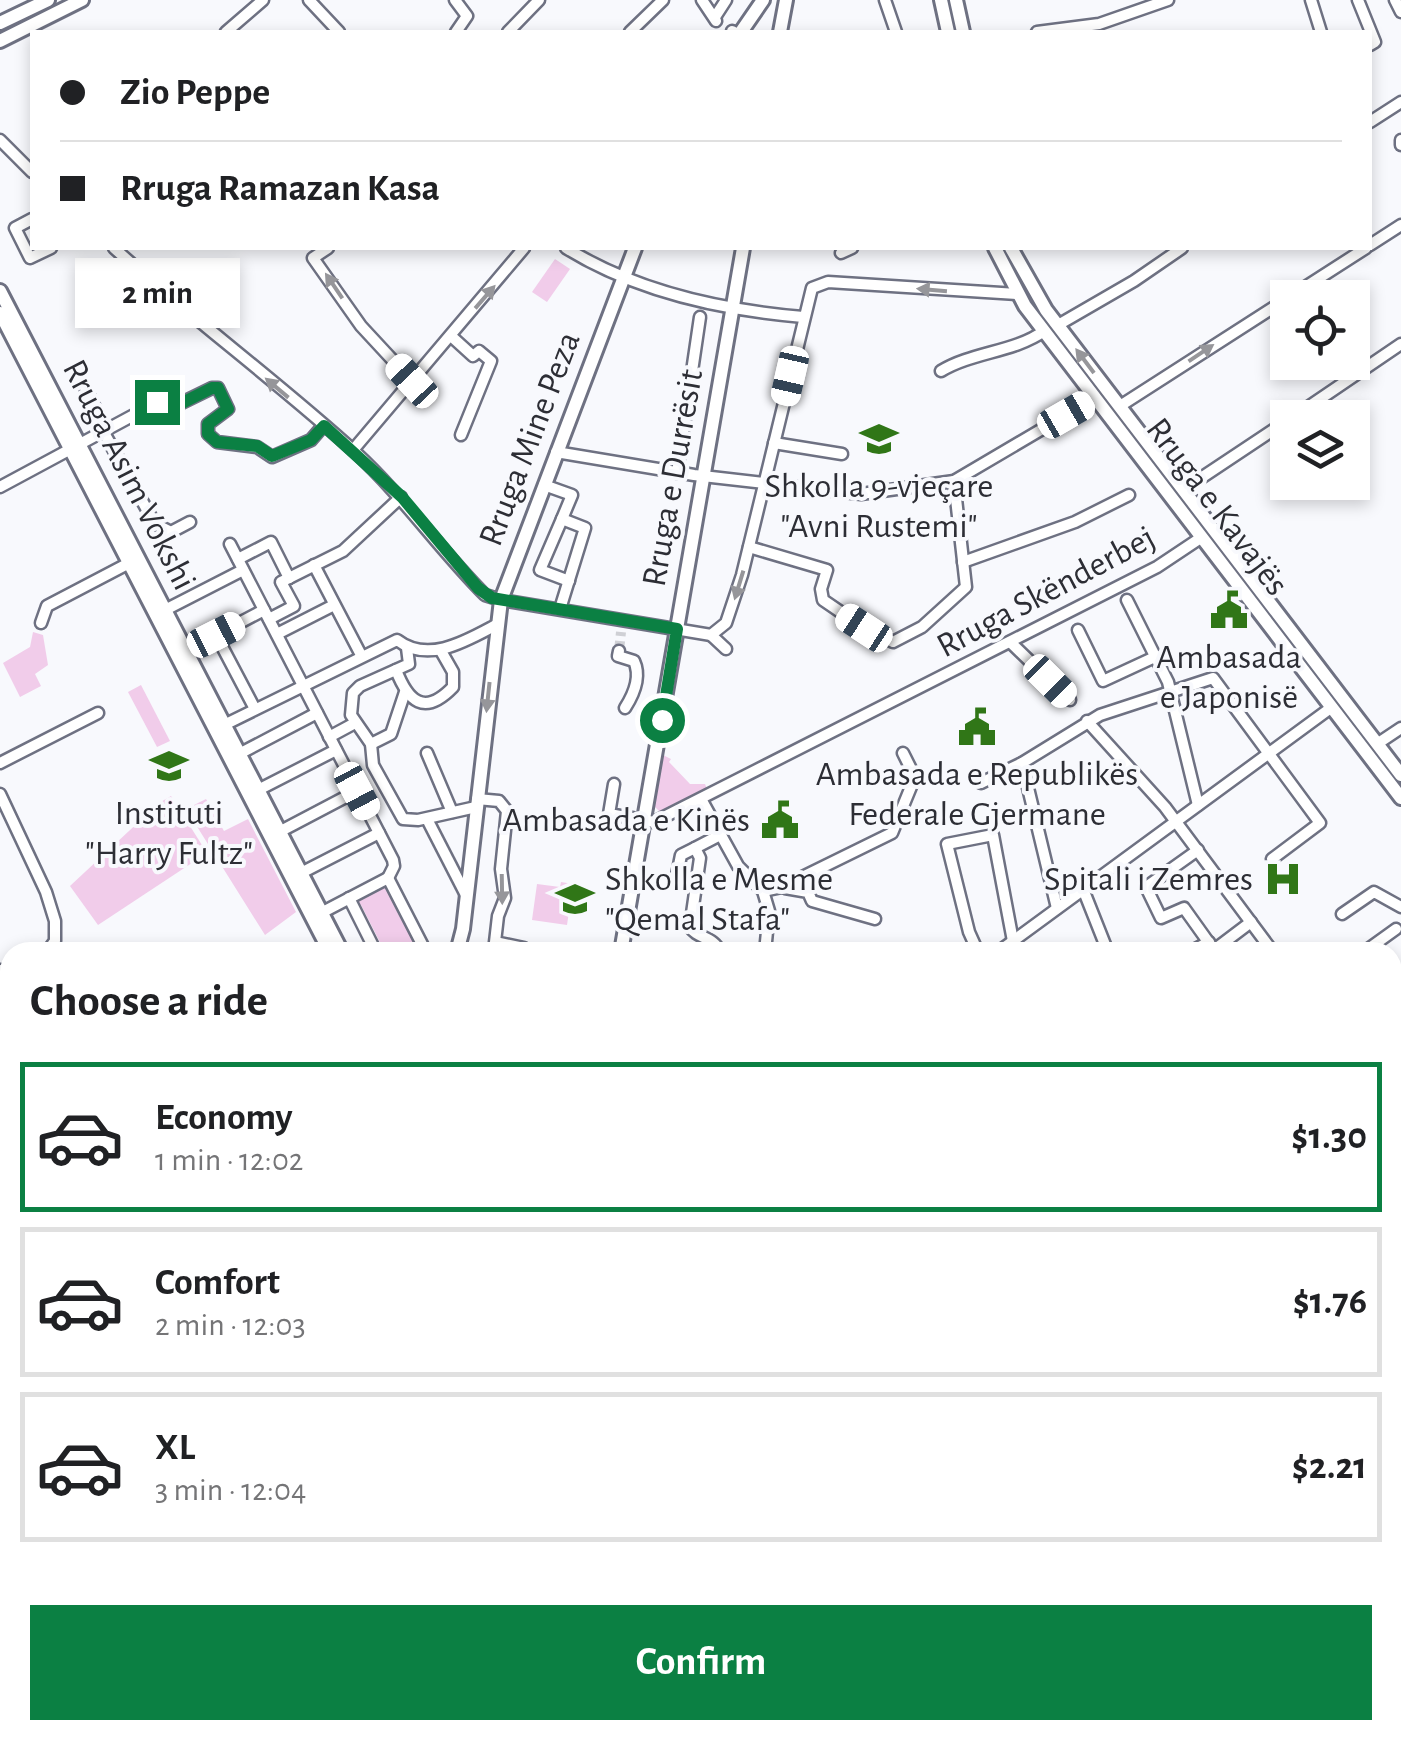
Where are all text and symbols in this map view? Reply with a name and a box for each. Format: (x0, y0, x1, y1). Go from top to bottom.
text: Zio Peppe (120, 74, 270, 112)
text: Rruga Ramazan Kasa (120, 170, 440, 208)
callout: 2 min (74, 257, 240, 327)
one-way arrow (325, 273, 344, 300)
text: 2 min (122, 277, 193, 309)
map controls (1270, 280, 1370, 500)
button: locate (1270, 280, 1370, 380)
one-way arrow (915, 281, 947, 297)
one-way arrow (473, 284, 495, 309)
street label: Rruga Mine Peza (473, 327, 587, 551)
car (769, 343, 811, 409)
one-way arrow (1188, 344, 1215, 363)
one-way arrow (1076, 348, 1096, 374)
car (381, 349, 443, 413)
street label: Rruga Asim Vokshi (56, 354, 202, 596)
street label: Rruga e Durrësit (637, 367, 709, 589)
one-way arrow (265, 378, 290, 399)
route end (135, 380, 180, 425)
car (1033, 387, 1099, 443)
button: layers (1270, 400, 1370, 500)
street label: Rruga e Kavajës (1139, 412, 1295, 602)
school or university icon: Shkolla 9-vjeçare "Avni Rustemi" (858, 418, 900, 460)
place label: Shkolla 9-vjeçare "Avni Rustemi" (765, 469, 993, 544)
street label: Rruga Skënderbej (931, 520, 1161, 664)
one-way arrow (731, 570, 746, 600)
public building icon: Ambasada e Japonisë (1208, 589, 1250, 631)
car (831, 599, 897, 657)
car (182, 608, 250, 662)
place label: Ambasada e Japonisë (1156, 640, 1302, 715)
car (1018, 649, 1082, 713)
one-way arrow (480, 681, 496, 713)
route start (640, 698, 685, 743)
public building icon: Ambasada e Republikës Federale Gjermane (956, 706, 998, 748)
school or university icon: Instituti "Harry Fultz" (148, 745, 190, 787)
car (330, 757, 384, 825)
place label: Ambasada e Republikës Federale Gjermane (816, 757, 1138, 832)
place label: Instituti "Harry Fultz" (85, 796, 253, 871)
public building icon: Ambasada e Kinës (759, 799, 801, 841)
place label: Ambasada e Kinës (502, 803, 750, 838)
hospital icon: Spitali i Zemres (1262, 858, 1304, 900)
place label: Shkolla e Mesme "Qemal Stafa" (605, 862, 833, 937)
place label: Spitali i Zemres (1044, 862, 1253, 897)
one-way arrow (494, 874, 510, 905)
school or university icon: Shkolla e Mesme "Qemal Stafa" (554, 878, 596, 920)
text: Choose a ride (30, 979, 268, 1024)
icon: car (35, 1092, 125, 1182)
text: Economy (155, 1099, 293, 1137)
text: $1.30 (1291, 1118, 1367, 1156)
text: 1 min · 12:02 (155, 1144, 303, 1176)
icon: car (35, 1257, 125, 1347)
text: Comfort (155, 1264, 280, 1302)
text: $1.76 (1293, 1283, 1367, 1321)
text: 2 min · 12:03 (155, 1309, 306, 1341)
icon: car (35, 1422, 125, 1512)
text: XL (155, 1429, 195, 1467)
text: $2.21 (1292, 1448, 1367, 1486)
text: 3 min · 12:04 (155, 1474, 306, 1506)
button: Confirm (30, 1605, 1372, 1720)

